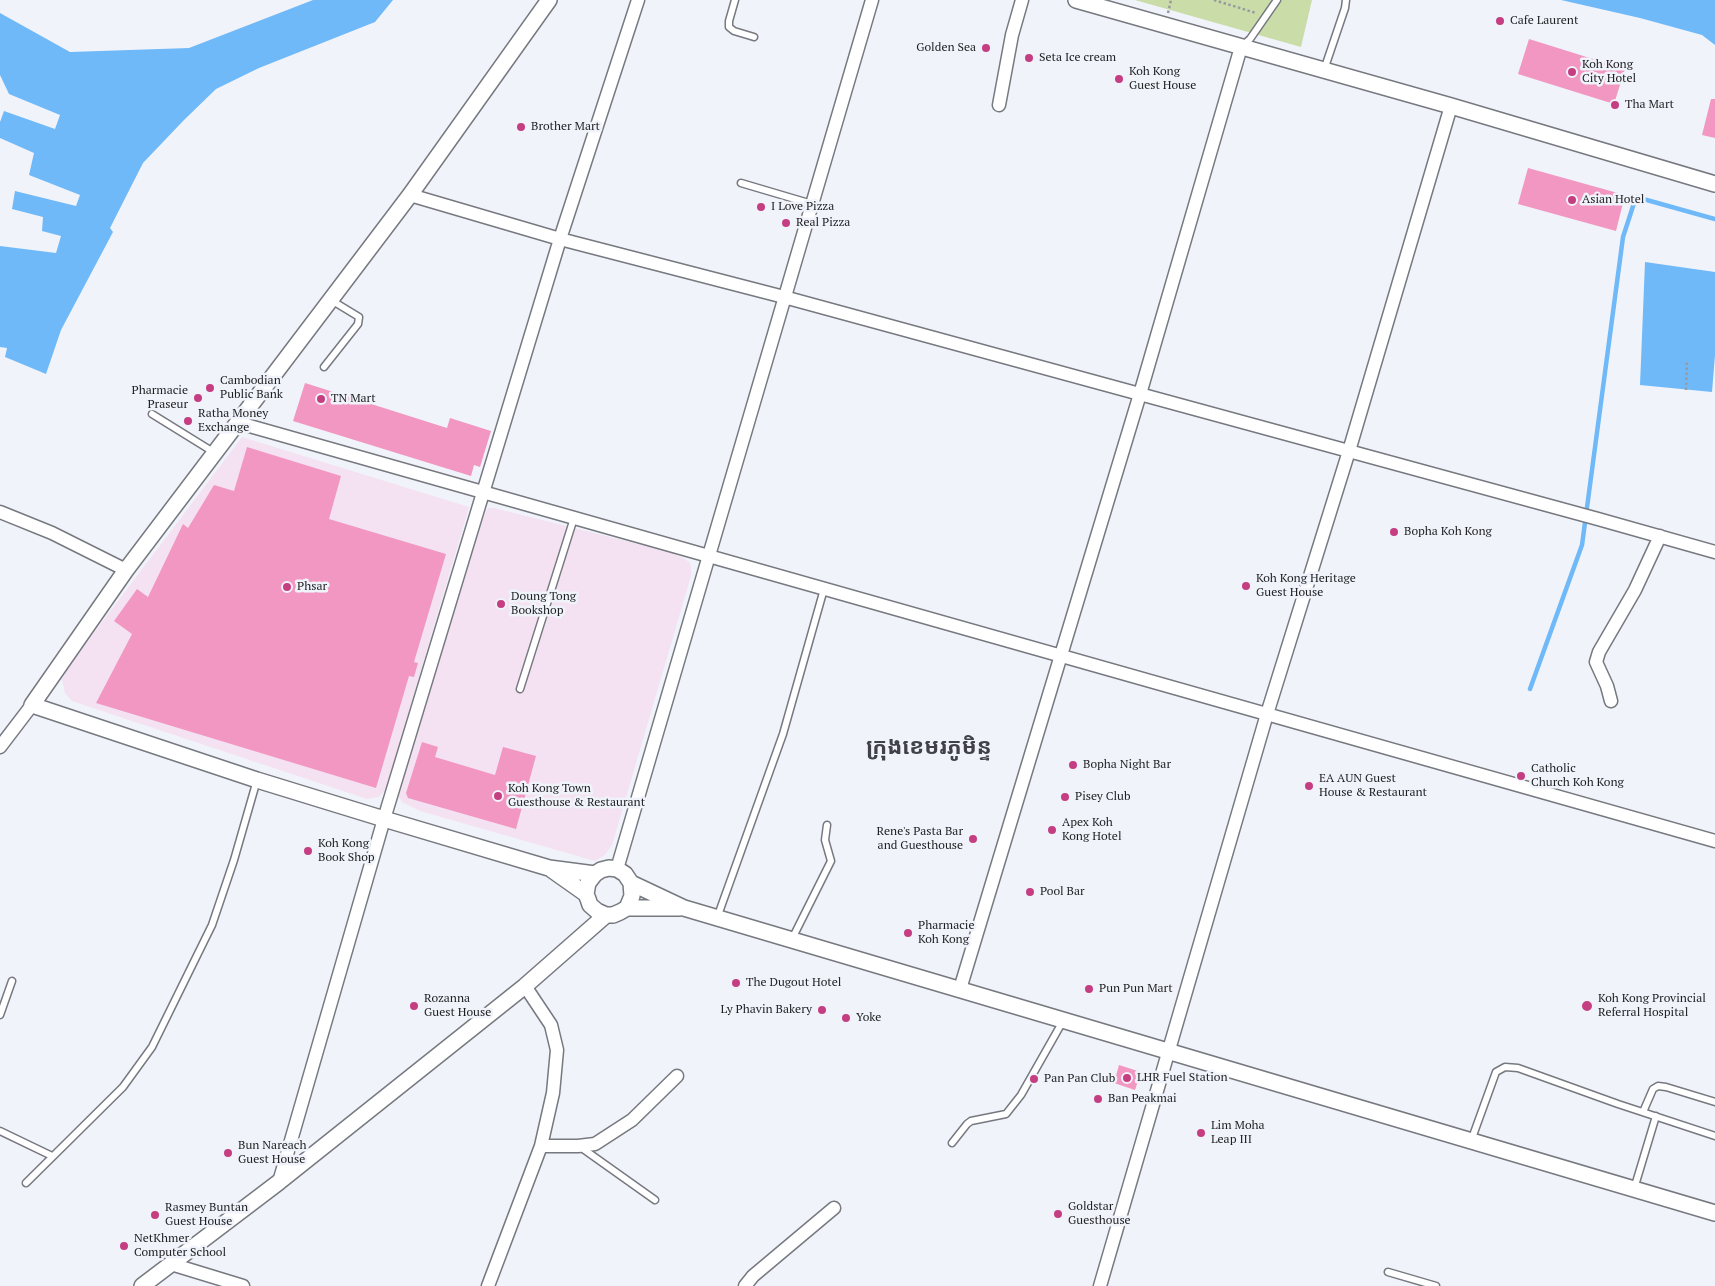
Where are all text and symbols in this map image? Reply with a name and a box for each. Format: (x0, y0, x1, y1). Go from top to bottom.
place label: Cafe Laurent (1510, 14, 1578, 28)
marker: Cafe Laurent (1494, 15, 1506, 27)
place label: Golden Sea (916, 41, 976, 55)
marker: Golden Sea (980, 42, 992, 54)
place label: Seta Ice cream (1039, 51, 1116, 65)
marker: Seta Ice cream (1023, 52, 1035, 64)
place label: Koh Kong City Hotel (1582, 58, 1636, 86)
place label: Koh Kong Guest House (1129, 65, 1196, 93)
marker: Koh Kong City Hotel (1566, 66, 1578, 78)
marker: Koh Kong Guest House (1113, 73, 1125, 85)
place label: Tha Mart (1625, 98, 1674, 112)
marker: Tha Mart (1609, 99, 1621, 111)
place label: Brother Mart (531, 120, 600, 134)
marker: Brother Mart (515, 121, 527, 133)
place label: Asian Hotel (1582, 193, 1644, 207)
marker: Asian Hotel (1566, 194, 1578, 206)
place label: I Love Pizza (771, 200, 834, 214)
marker: I Love Pizza (755, 201, 767, 213)
place label: Real Pizza (796, 216, 850, 230)
marker: Real Pizza (780, 217, 792, 229)
place label: Cambodian Public Bank (220, 374, 283, 402)
marker: Cambodian Public Bank (204, 382, 216, 394)
place label: Pharmacie Praseur (131, 384, 188, 412)
marker: Pharmacie Praseur (192, 392, 204, 404)
place label: TN Mart (331, 392, 376, 406)
marker: TN Mart (315, 393, 327, 405)
place label: Ratha Money Exchange (198, 407, 268, 435)
marker: Ratha Money Exchange (182, 415, 194, 427)
place label: Bopha Koh Kong (1404, 525, 1492, 539)
marker: Bopha Koh Kong (1388, 526, 1400, 538)
place label: Koh Kong Heritage Guest House (1256, 572, 1356, 600)
place label: Phsar (297, 580, 327, 594)
marker: Koh Kong Heritage Guest House (1240, 580, 1252, 592)
marker: Phsar (281, 581, 293, 593)
place label: Doung Tong Bookshop (511, 590, 576, 618)
marker: Doung Tong Bookshop (495, 598, 507, 610)
district label: ក្រុងខេមរភូមិន្ទ (866, 735, 992, 761)
place label: Bopha Night Bar (1083, 758, 1171, 772)
marker: Bopha Night Bar (1067, 759, 1079, 771)
place label: Catholic Church Koh Kong (1531, 762, 1624, 790)
marker: Catholic Church Koh Kong (1515, 770, 1527, 782)
place label: EA AUN Guest House & Restaurant (1319, 772, 1427, 800)
marker: EA AUN Guest House & Restaurant (1303, 780, 1315, 792)
place label: Koh Kong Town Guesthouse & Restaurant (508, 782, 645, 810)
marker: Koh Kong Town Guesthouse & Restaurant (492, 790, 504, 802)
place label: Pisey Club (1075, 790, 1131, 804)
marker: Pisey Club (1059, 791, 1071, 803)
place label: Apex Koh Kong Hotel (1062, 816, 1122, 844)
marker: Apex Koh Kong Hotel (1046, 824, 1058, 836)
place label: Rene's Pasta Bar and Guesthouse (877, 825, 963, 853)
marker: Rene's Pasta Bar and Guesthouse (967, 833, 979, 845)
place label: Koh Kong Book Shop (318, 837, 375, 865)
marker: Koh Kong Book Shop (302, 845, 314, 857)
place label: Pool Bar (1040, 885, 1085, 899)
marker: Pool Bar (1024, 886, 1036, 898)
place label: Pharmacie Koh Kong (918, 919, 975, 947)
marker: Pharmacie Koh Kong (902, 927, 914, 939)
place label: The Dugout Hotel (746, 976, 841, 990)
marker: The Dugout Hotel (730, 977, 742, 989)
place label: Pun Pun Mart (1099, 982, 1173, 996)
marker: Pun Pun Mart (1083, 983, 1095, 995)
place label: Rozanna Guest House (424, 992, 491, 1020)
place label: Koh Kong Provincial Referral Hospital (1598, 992, 1706, 1020)
marker: Koh Kong Provincial Referral Hospital (1580, 999, 1594, 1013)
marker: Rozanna Guest House (408, 1000, 420, 1012)
place label: Ly Phavin Bakery (721, 1003, 812, 1017)
marker: Ly Phavin Bakery (816, 1004, 828, 1016)
place label: Yoke (856, 1011, 881, 1025)
marker: Yoke (840, 1012, 852, 1024)
place label: LHR Fuel Station (1137, 1071, 1228, 1085)
place label: Pan Pan Club (1044, 1072, 1115, 1086)
marker: LHR Fuel Station (1121, 1072, 1133, 1084)
marker: Pan Pan Club (1028, 1073, 1040, 1085)
place label: Ban Peakmai (1108, 1092, 1177, 1106)
marker: Ban Peakmai (1092, 1093, 1104, 1105)
place label: Lim Moha Leap III (1211, 1119, 1265, 1147)
marker: Lim Moha Leap III (1195, 1127, 1207, 1139)
place label: Bun Nareach Guest House (238, 1139, 306, 1167)
marker: Bun Nareach Guest House (222, 1147, 234, 1159)
place label: Goldstar Guesthouse (1068, 1200, 1131, 1228)
place label: Rasmey Buntan Guest House (165, 1201, 248, 1229)
marker: Goldstar Guesthouse (1052, 1208, 1064, 1220)
marker: Rasmey Buntan Guest House (149, 1209, 161, 1221)
place label: NetKhmer Computer School (134, 1232, 226, 1260)
marker: NetKhmer Computer School (118, 1240, 130, 1252)

